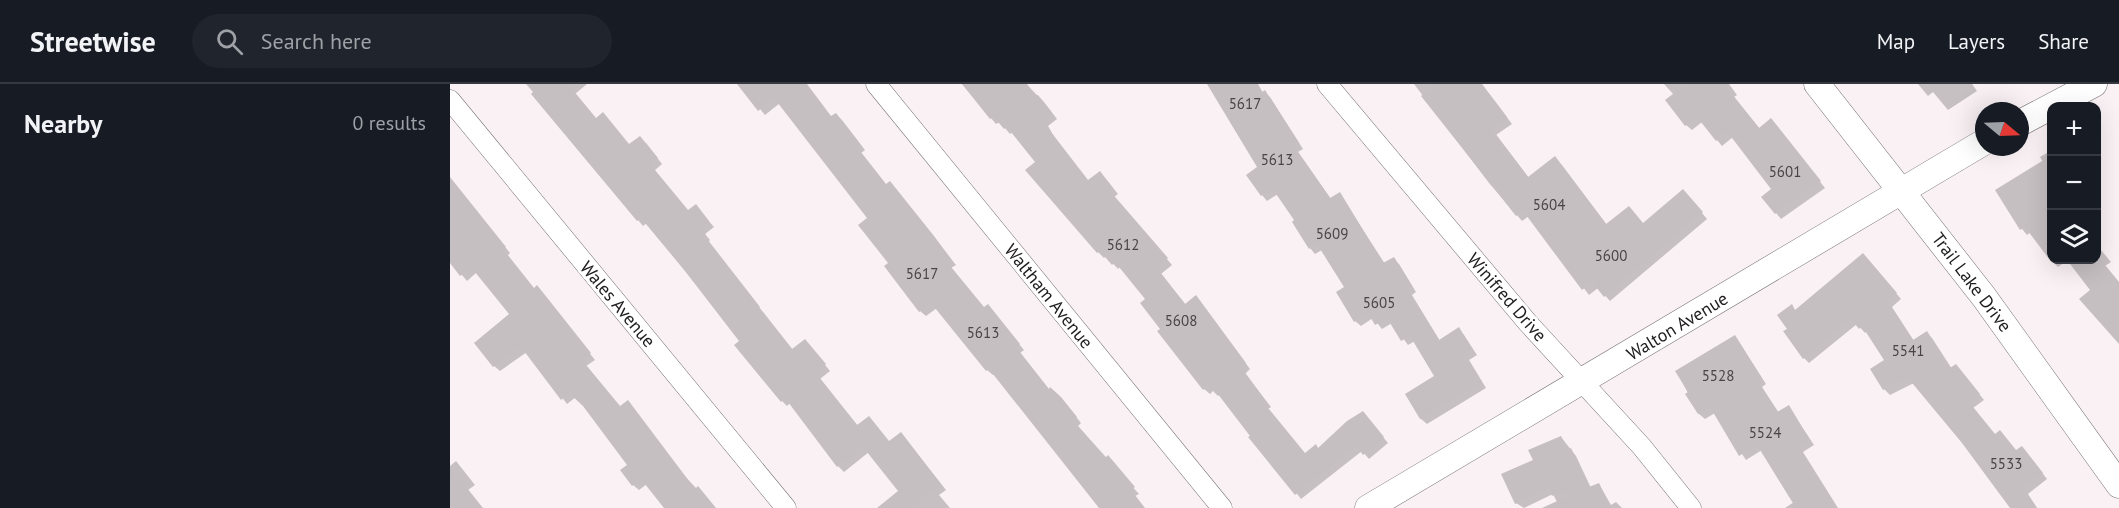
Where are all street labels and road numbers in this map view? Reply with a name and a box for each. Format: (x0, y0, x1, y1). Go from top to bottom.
street label: Trail Lake Drive (1927, 228, 2017, 336)
street label: Waltham Avenue (1000, 239, 1098, 353)
street label: Winifred Drive (1462, 248, 1552, 346)
street label: Wales Avenue (575, 256, 661, 352)
street label: Walton Avenue (1622, 287, 1732, 365)

